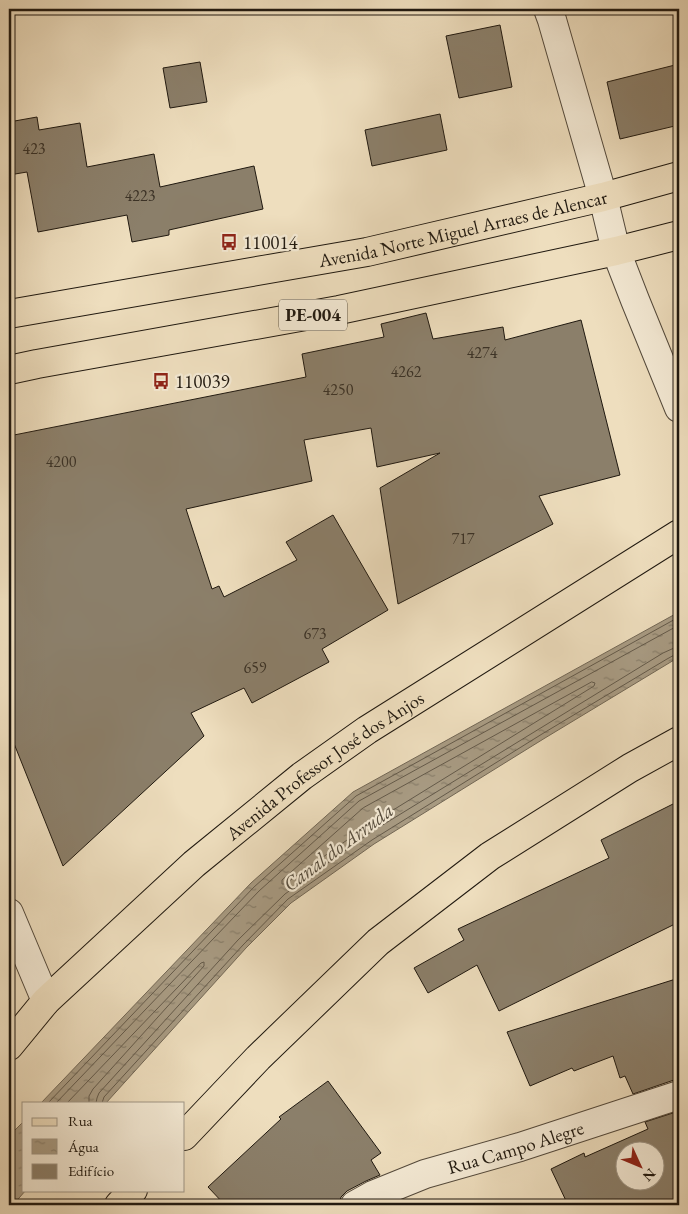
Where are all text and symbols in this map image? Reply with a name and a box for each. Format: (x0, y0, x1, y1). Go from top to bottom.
house number: 423 (22, 138, 46, 159)
street label: Avenida Norte Miguel Arraes de Alencar (316, 184, 611, 273)
house number: 4223 (125, 185, 156, 206)
place label: 110014 (243, 230, 299, 255)
bus stop icon: 110014 (219, 232, 239, 252)
road number: PE-004 (279, 300, 347, 330)
house number: 4274 (467, 342, 498, 363)
house number: 4262 (391, 361, 422, 382)
place label: 110039 (175, 369, 230, 394)
bus stop icon: 110039 (151, 371, 171, 391)
house number: 4250 (323, 379, 354, 400)
house number: 4200 (46, 451, 77, 472)
house number: 717 (451, 528, 475, 549)
house number: 673 (303, 623, 327, 644)
house number: 659 (243, 657, 267, 678)
street label: Avenida Professor José dos Anjos (220, 685, 429, 847)
water label: Canal do Arruda (278, 797, 398, 897)
legend (22, 1102, 185, 1192)
text: Rua (68, 1111, 93, 1130)
street label: Rua Campo Alegre (445, 1115, 587, 1180)
text: Água (67, 1137, 99, 1156)
north arrow (616, 1142, 666, 1192)
text: Edifício (68, 1161, 114, 1180)
text: N (638, 1165, 660, 1186)

